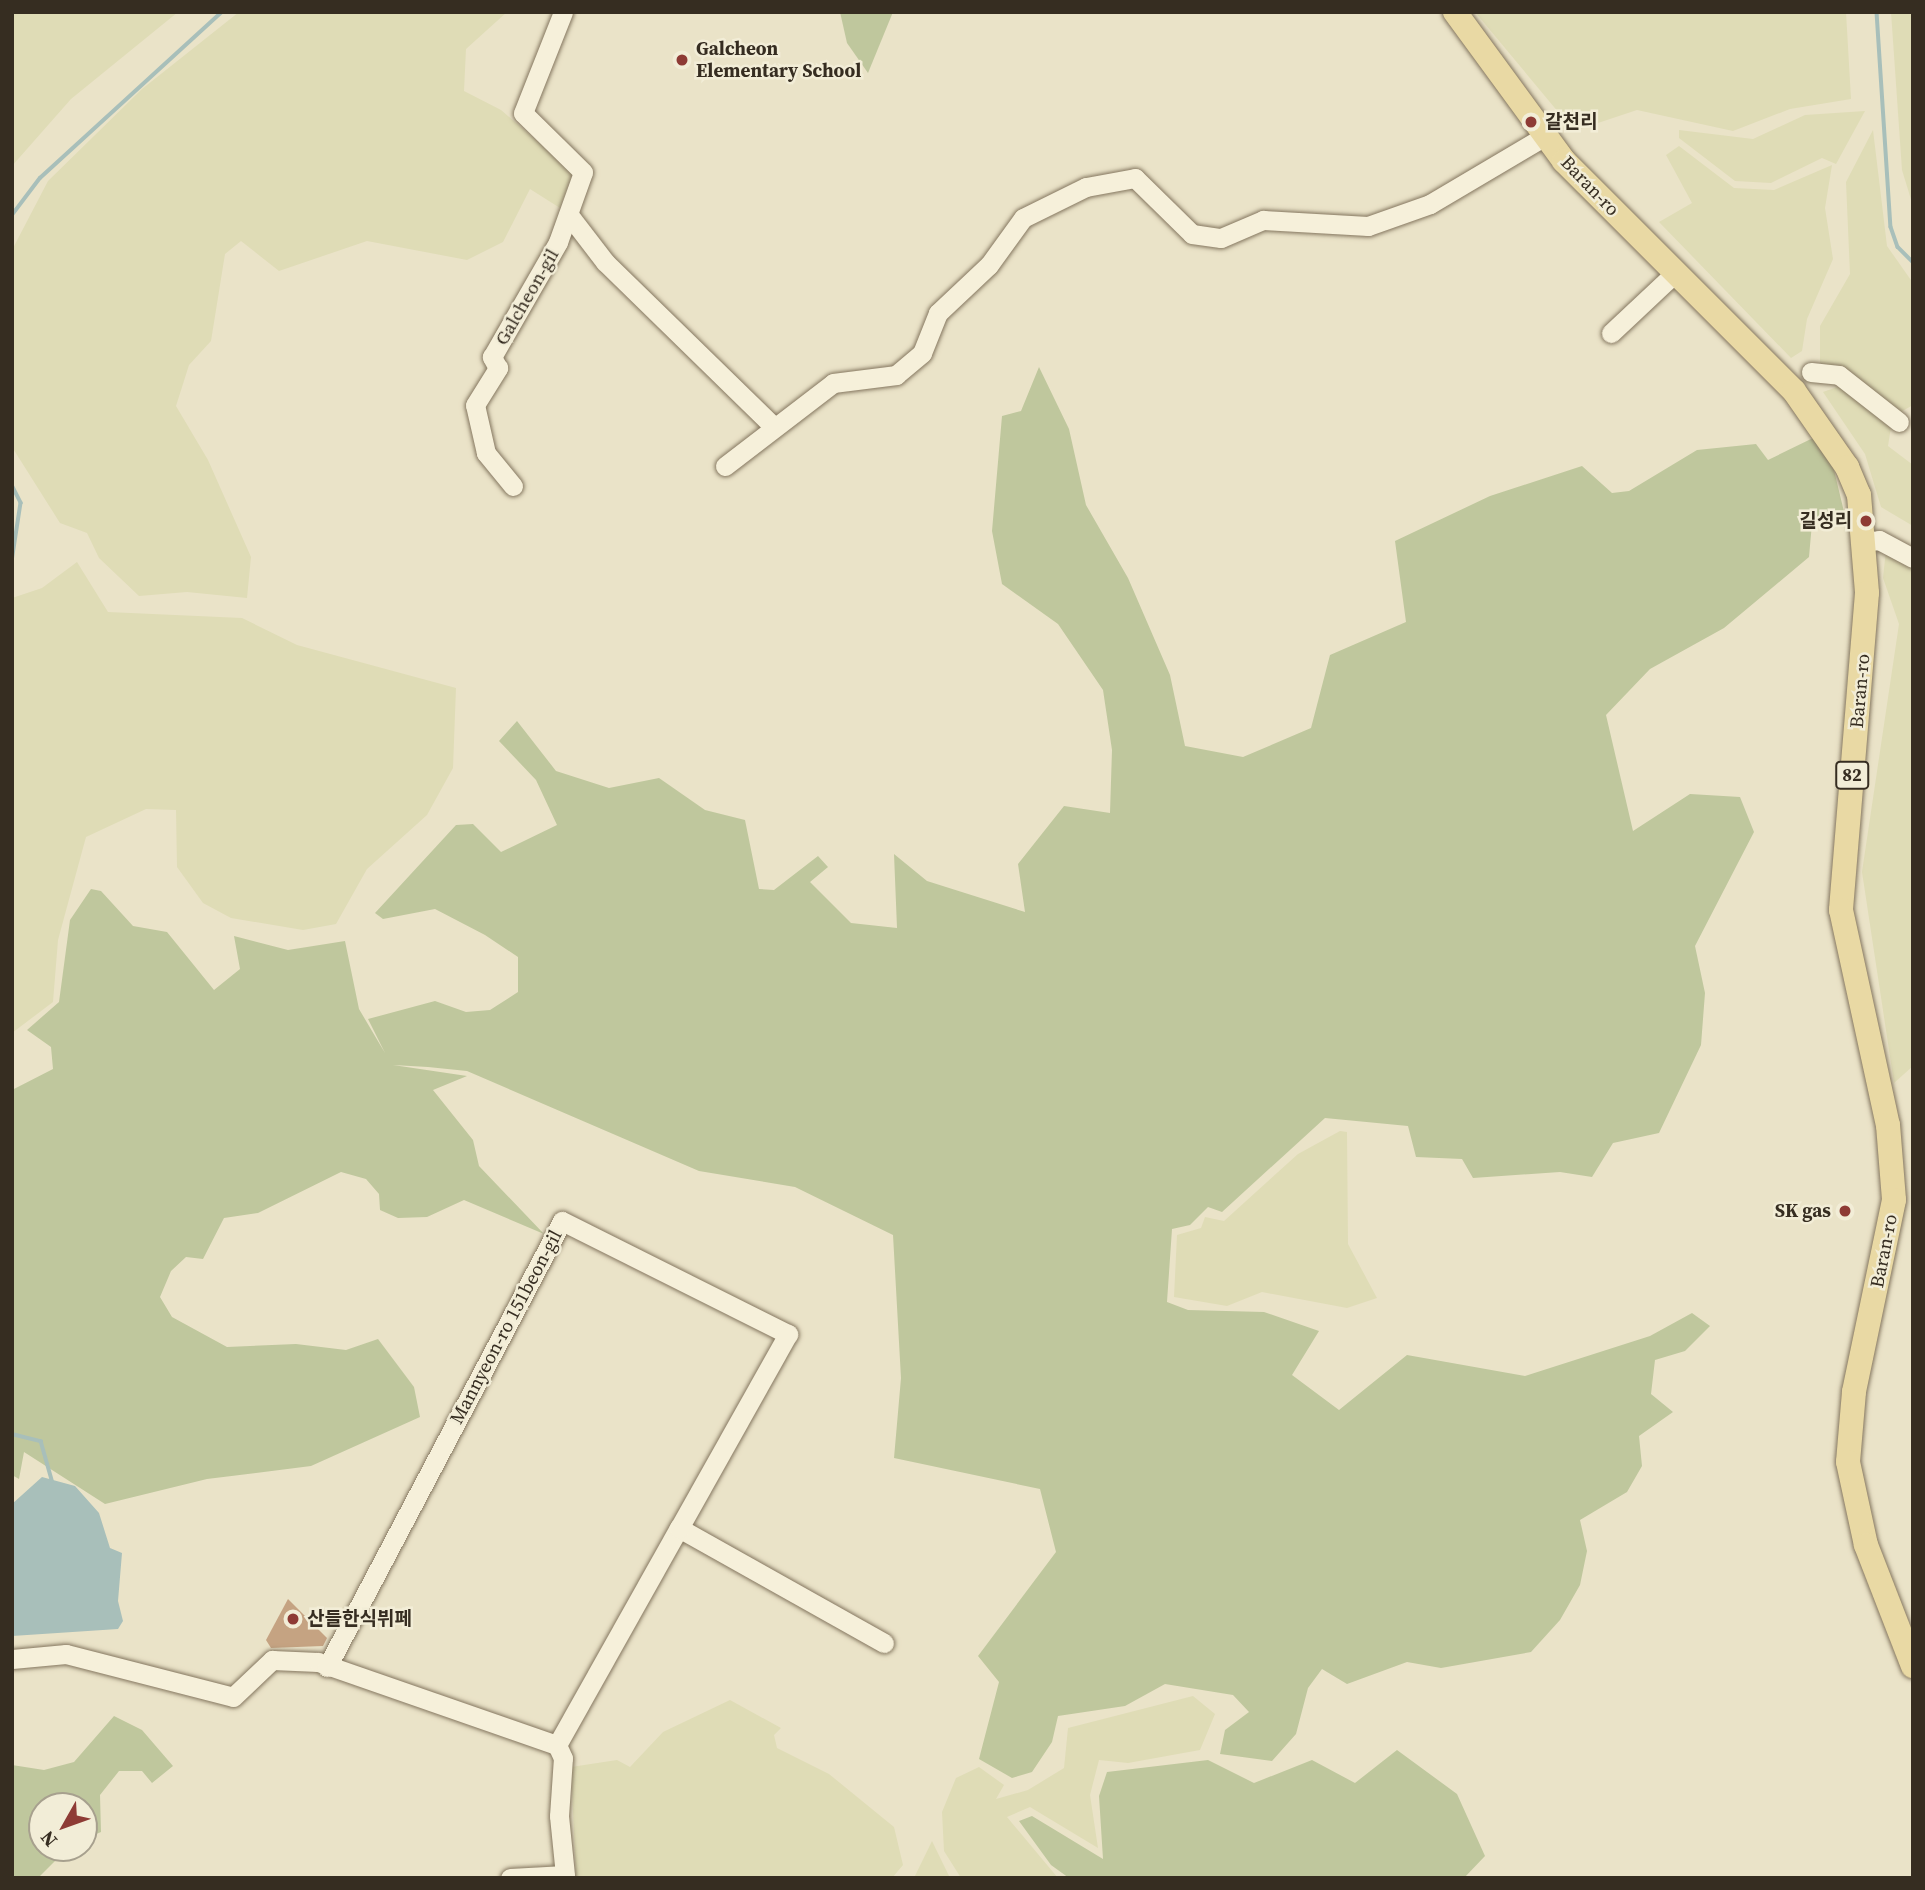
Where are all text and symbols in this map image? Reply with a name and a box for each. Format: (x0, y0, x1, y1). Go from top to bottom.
place label: Galcheon Elementary School (696, 38, 861, 82)
marker: Galcheon Elementary School (674, 52, 690, 68)
place label: 갈천리 (1545, 111, 1597, 133)
marker: 갈천리 (1523, 114, 1539, 130)
street label: Baran-ro (1556, 151, 1624, 221)
street label: Galcheon-gil (490, 245, 564, 349)
place label: 길성리 (1800, 510, 1852, 532)
marker: 길성리 (1858, 513, 1874, 529)
street label: Baran-ro (1845, 653, 1875, 729)
road number: 82 (1834, 760, 1870, 790)
place label: SK gas (1775, 1200, 1831, 1222)
marker: SK gas (1837, 1203, 1853, 1219)
street label: Baran-ro (1866, 1212, 1902, 1290)
street label: Mannyeon-ro 151beon-gil (445, 1226, 567, 1428)
place label: 산들한식뷔페 (307, 1608, 412, 1630)
marker: 산들한식뷔페 (285, 1611, 301, 1627)
north arrow (28, 1792, 98, 1862)
text: N (34, 1826, 63, 1853)

